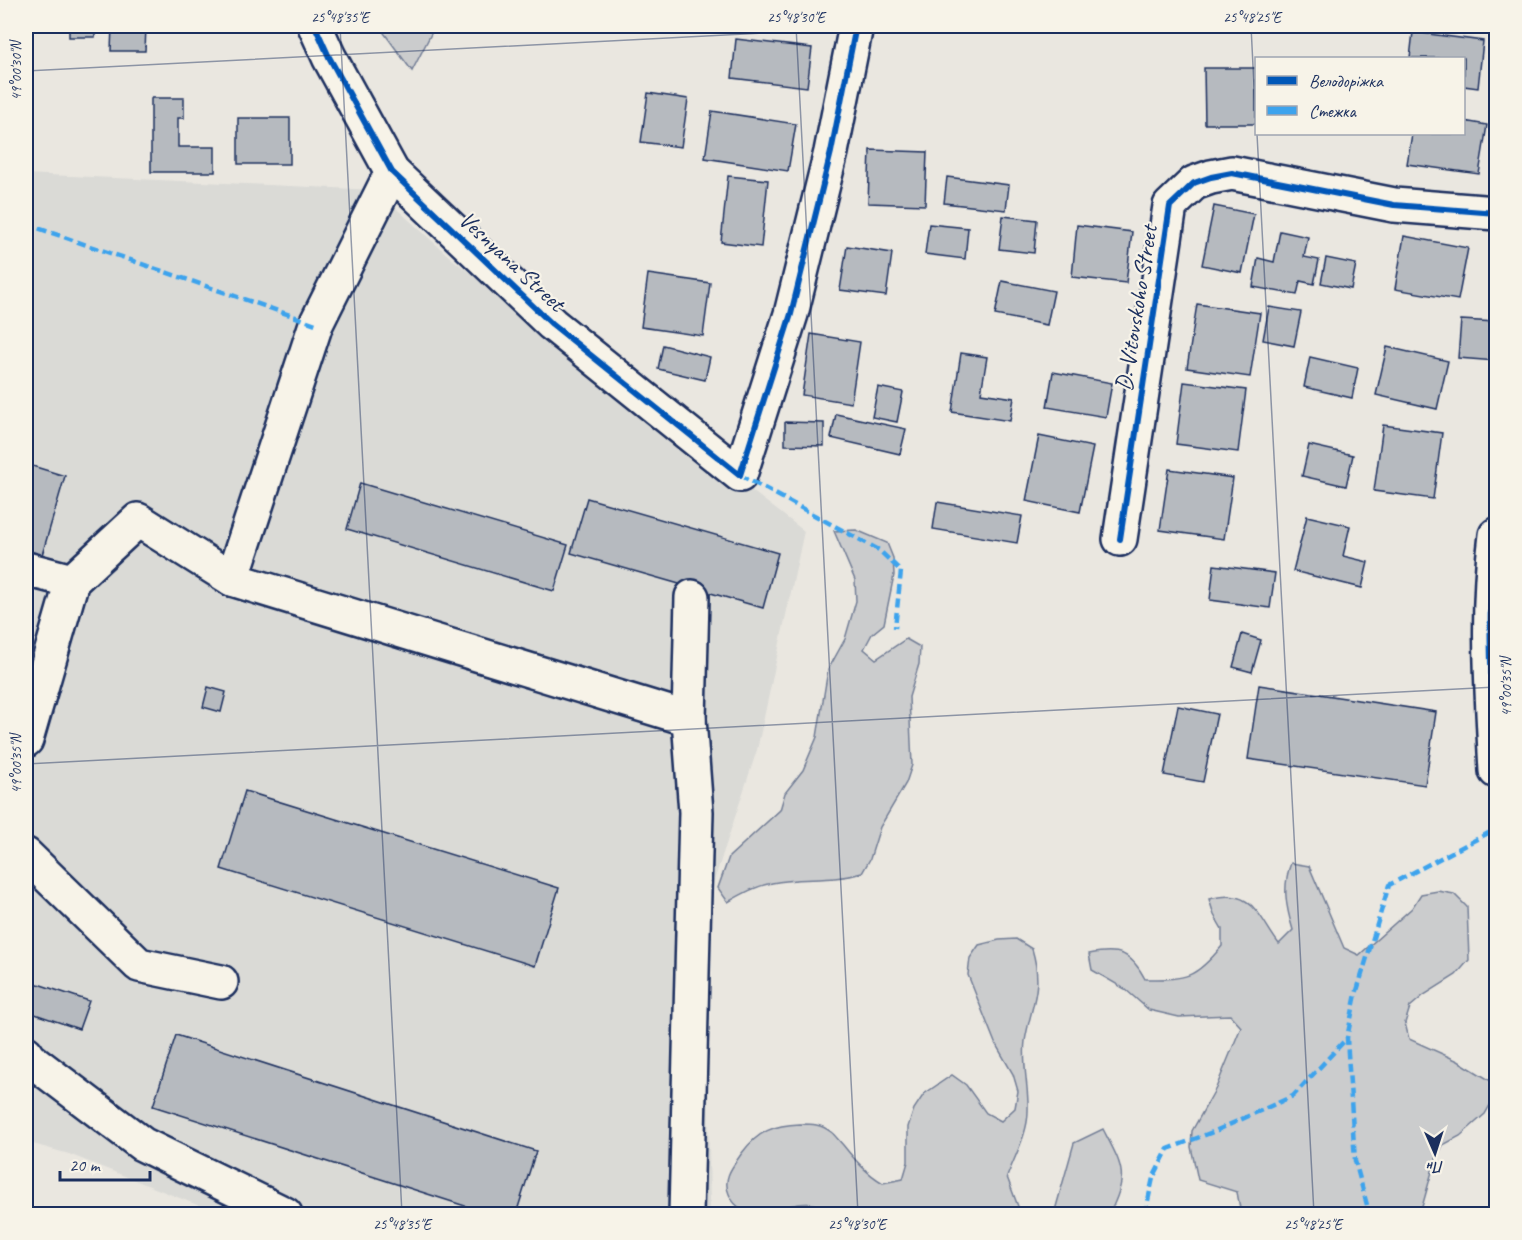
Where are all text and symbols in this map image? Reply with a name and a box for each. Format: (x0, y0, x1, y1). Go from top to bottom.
text: 25°48'35"E (311, 8, 371, 27)
text: 25°48'30"E (767, 8, 827, 27)
text: 25°48'25"E (1223, 8, 1283, 27)
text: 49°00'30"N (7, 38, 26, 101)
legend (1255, 57, 1465, 135)
text: Велодоріжка (1309, 70, 1384, 92)
text: Стежка (1309, 100, 1357, 122)
street label: Vesnyana Street (453, 204, 573, 319)
street label: D. Vitovskoho Street (1108, 221, 1164, 393)
text: 49°00'35"N (1497, 654, 1516, 717)
text: 49°00'35"N (7, 731, 26, 794)
north arrow (1405, 1123, 1465, 1183)
scale bar (60, 1144, 150, 1182)
text: 20 m (69, 1154, 102, 1176)
text: Пн (1426, 1157, 1445, 1177)
text: 25°48'35"E (373, 1215, 433, 1234)
text: 25°48'30"E (828, 1215, 888, 1234)
text: 25°48'25"E (1284, 1215, 1344, 1234)

